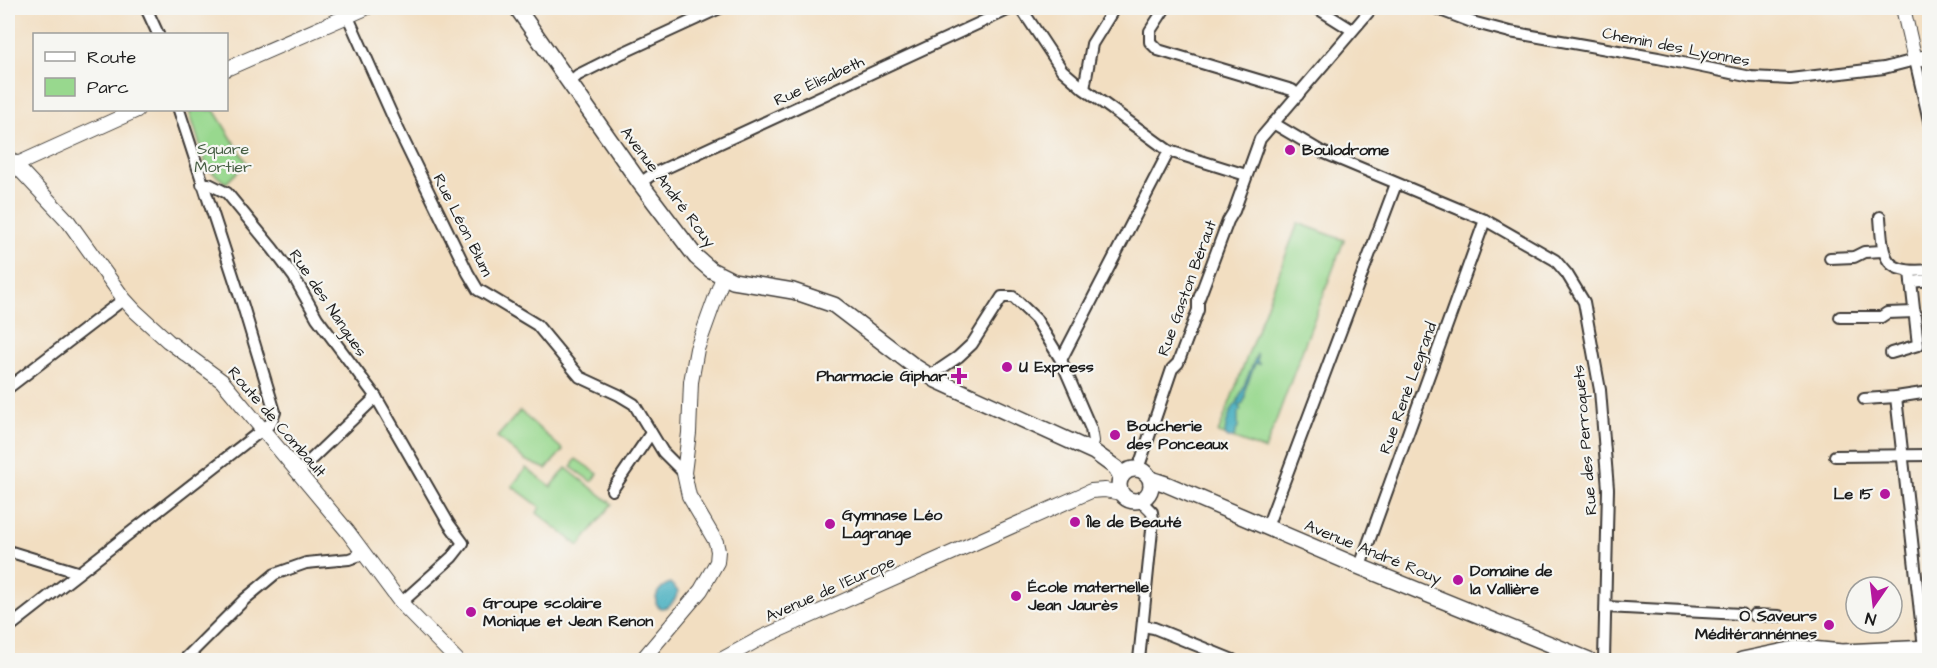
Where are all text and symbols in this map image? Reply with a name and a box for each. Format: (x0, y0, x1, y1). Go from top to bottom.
street label: Chemin des Lyonnes (1600, 22, 1752, 73)
legend (33, 33, 228, 111)
text: Route (87, 45, 136, 70)
street label: Rue Élisabeth (770, 50, 868, 112)
text: Parc (87, 75, 129, 100)
street label: Avenue André Rouy (614, 122, 721, 253)
park label: Square Mortier (194, 138, 252, 178)
place label: Boulodrome (1302, 139, 1390, 161)
marker: Boulodrome (1283, 143, 1297, 157)
street label: Rue Léon Blum (428, 170, 499, 280)
street label: Rue Gaston Béraut (1152, 216, 1222, 359)
street label: Rue des Nangues (283, 245, 372, 362)
street label: Rue René Legrand (1374, 319, 1443, 457)
place label: U Express (1019, 356, 1094, 378)
marker: U Express (1000, 360, 1014, 374)
street label: Route de Combault (223, 362, 332, 483)
street label: Rue des Perroquets (1567, 364, 1603, 516)
place label: Pharmacie Giphar (816, 365, 947, 387)
marker: Pharmacie Giphar (952, 369, 966, 383)
place label: Boucherie des Ponceaux (1126, 415, 1229, 455)
marker: Boucherie des Ponceaux (1108, 428, 1122, 442)
place label: Le 15 (1833, 483, 1874, 505)
marker: Le 15 (1878, 487, 1892, 501)
place label: Gymnase Léo Lagrange (842, 504, 943, 546)
place label: Île de Beauté (1085, 511, 1182, 533)
street label: Avenue André Rouy (1301, 514, 1445, 591)
marker: Île de Beauté (1068, 515, 1082, 529)
marker: Gymnase Léo Lagrange (823, 517, 837, 531)
street label: Avenue de l'Europe (762, 550, 899, 627)
place label: Domaine de la Vallière (1470, 560, 1553, 600)
marker: Domaine de la Vallière (1451, 573, 1465, 587)
north arrow (1844, 575, 1904, 635)
place label: École maternelle Jean Jaurès (1027, 576, 1149, 616)
marker: École maternelle Jean Jaurès (1009, 589, 1023, 603)
place label: Groupe scolaire Monique et Jean Renon (483, 592, 653, 632)
marker: Groupe scolaire Monique et Jean Renon (464, 605, 478, 619)
place label: O Saveurs Méditérannénnes (1695, 605, 1817, 645)
text: N (1863, 607, 1878, 630)
marker: O Saveurs Méditérannénnes (1822, 618, 1836, 632)

